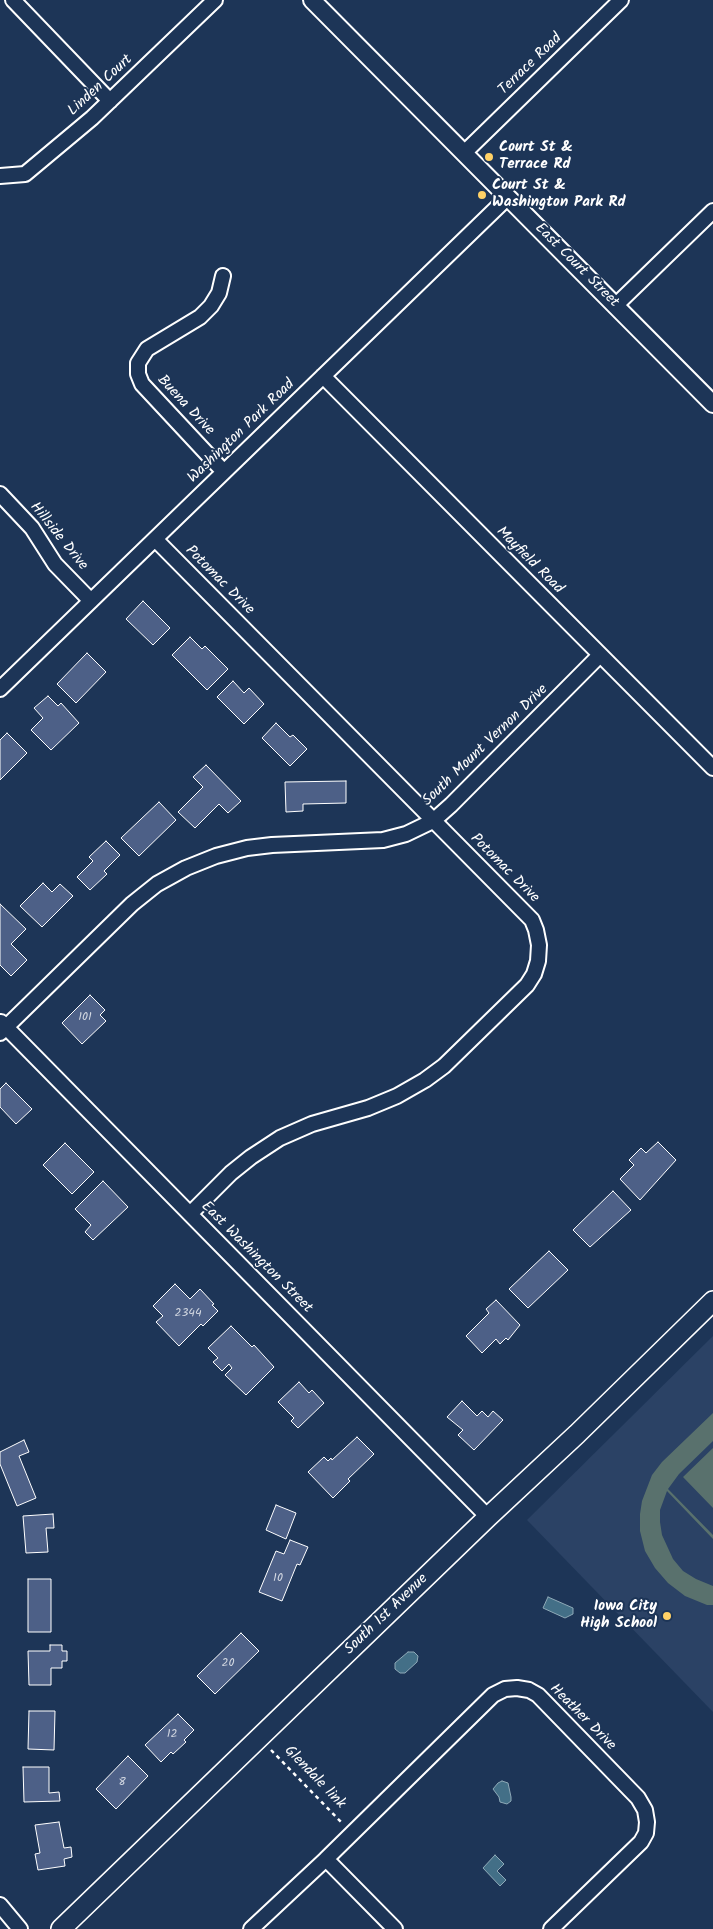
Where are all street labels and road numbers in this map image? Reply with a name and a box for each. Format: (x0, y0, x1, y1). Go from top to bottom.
street label: Terrace Road (496, 30, 566, 100)
street label: Linden Court (65, 52, 137, 120)
street label: East Court Street (530, 220, 622, 312)
street label: Buena Drive (153, 372, 217, 440)
street label: Washington Park Road (185, 376, 299, 488)
street label: Hillside Drive (25, 499, 91, 575)
street label: Mayfield Road (492, 524, 566, 598)
street label: Potomac Drive (181, 543, 257, 619)
street label: South Mount Vernon Drive (420, 681, 552, 811)
street label: Potomac Drive (466, 831, 542, 907)
street label: East Washington Street (196, 1198, 316, 1318)
street label: South 1st Avenue (342, 1571, 432, 1659)
street label: Heather Drive (545, 1681, 619, 1755)
street label: Glendale link (279, 1743, 349, 1813)

